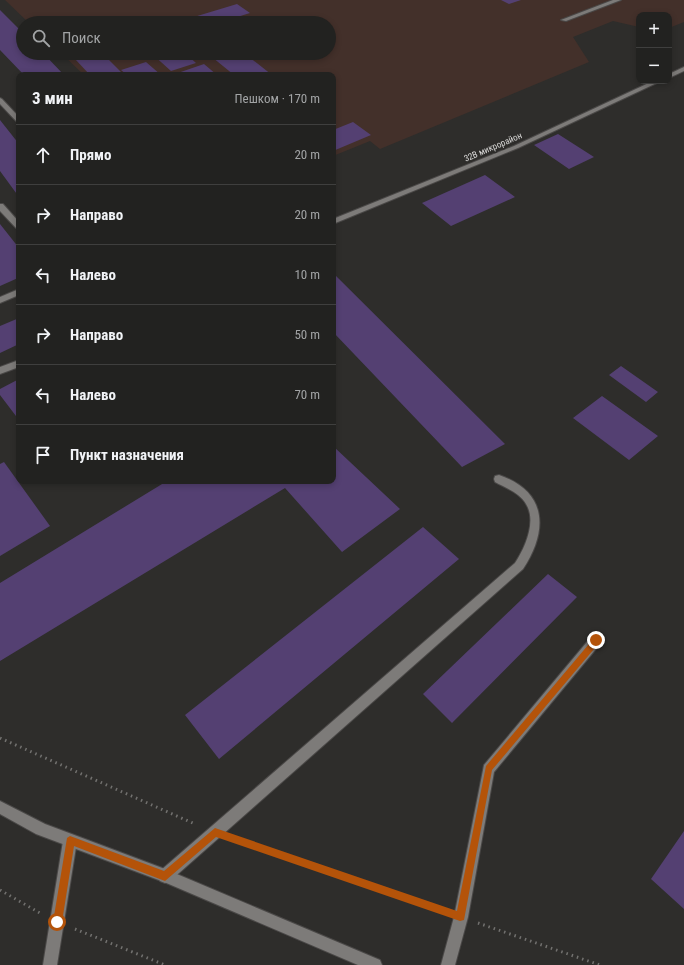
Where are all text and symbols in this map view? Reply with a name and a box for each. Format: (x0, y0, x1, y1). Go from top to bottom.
map controls (636, 12, 672, 84)
button: + (636, 12, 672, 48)
search box (16, 16, 336, 60)
icon: search (30, 27, 52, 49)
text: Поиск (62, 29, 101, 47)
button: − (636, 48, 672, 84)
text: 3 мин (32, 88, 73, 108)
text: Пешком · 170 m (234, 91, 320, 106)
street label: 32В микрорайон (463, 130, 523, 164)
icon: ahead (32, 144, 54, 166)
text: Прямо (70, 146, 111, 164)
text: 20 m (294, 147, 320, 162)
icon: right (32, 204, 54, 226)
text: Направо (70, 206, 123, 224)
text: 20 m (294, 207, 320, 222)
icon: left (32, 264, 54, 286)
text: Налево (70, 266, 116, 284)
text: 10 m (294, 267, 320, 282)
icon: right (32, 324, 54, 346)
text: Направо (70, 326, 123, 344)
text: 50 m (294, 327, 320, 342)
icon: left (32, 384, 54, 406)
text: Налево (70, 386, 116, 404)
text: 70 m (294, 387, 320, 402)
icon: arrive (32, 444, 54, 466)
text: Пункт назначения (70, 446, 184, 464)
route end (587, 631, 605, 649)
route start (48, 913, 66, 931)

